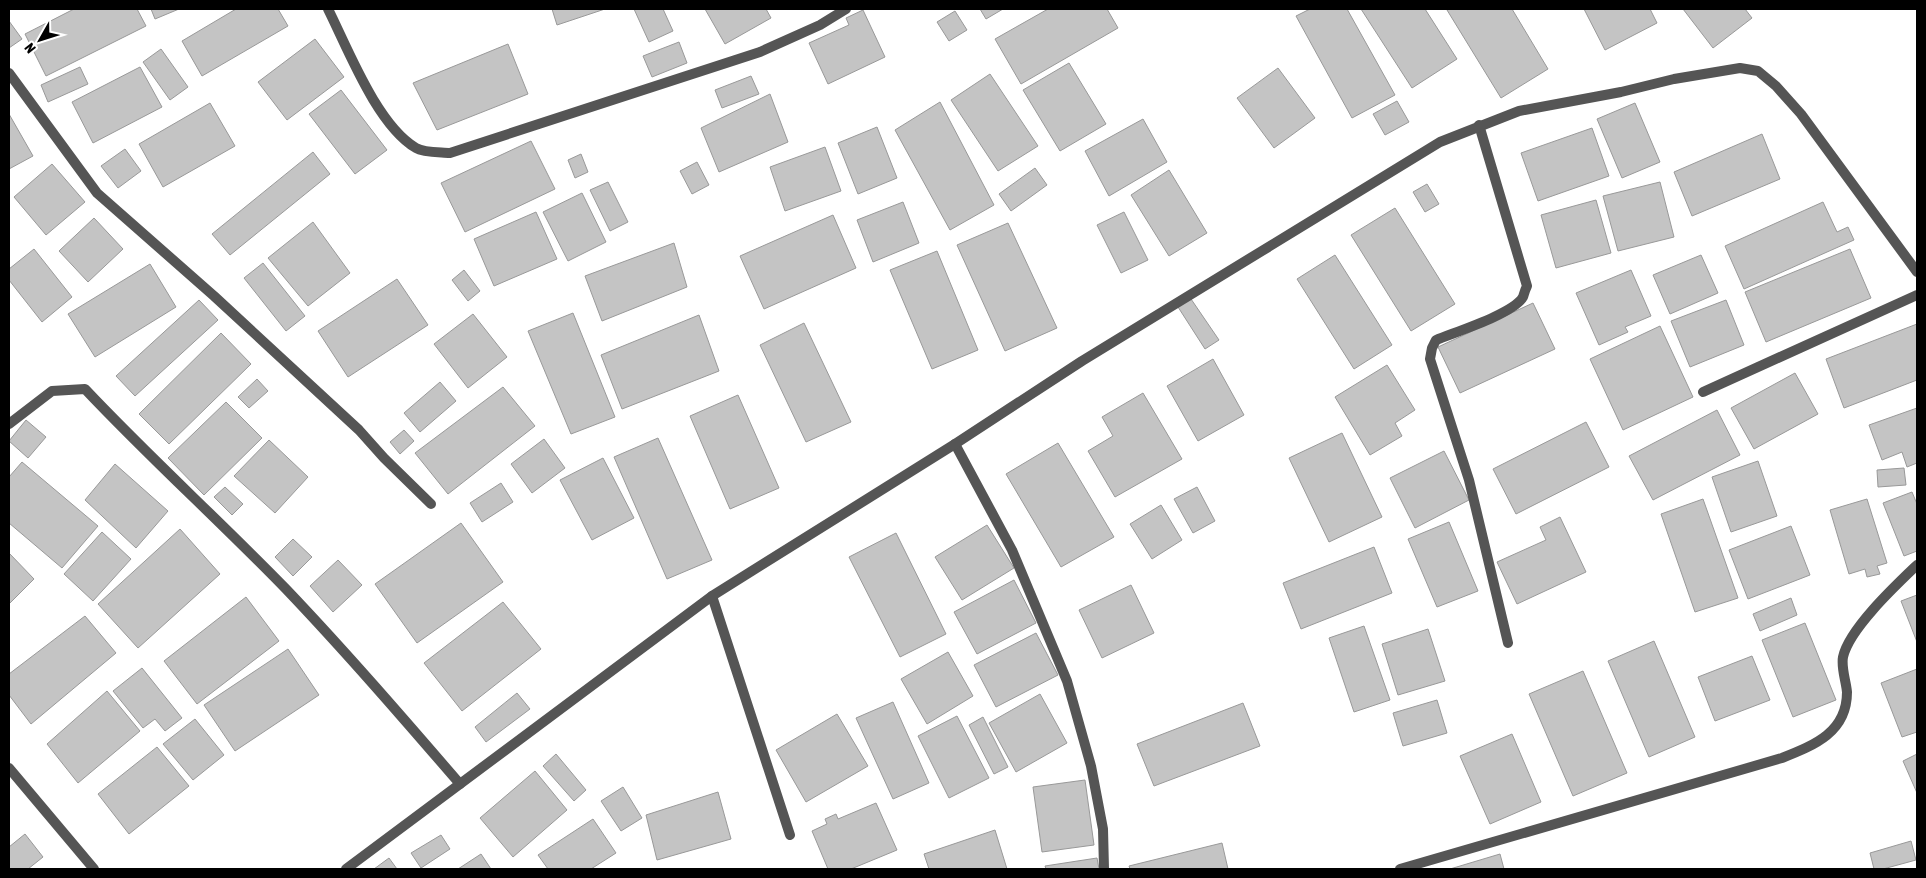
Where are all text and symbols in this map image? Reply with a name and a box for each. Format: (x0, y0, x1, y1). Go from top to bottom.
north arrow (15, 15, 65, 65)
text: N (21, 40, 39, 56)

